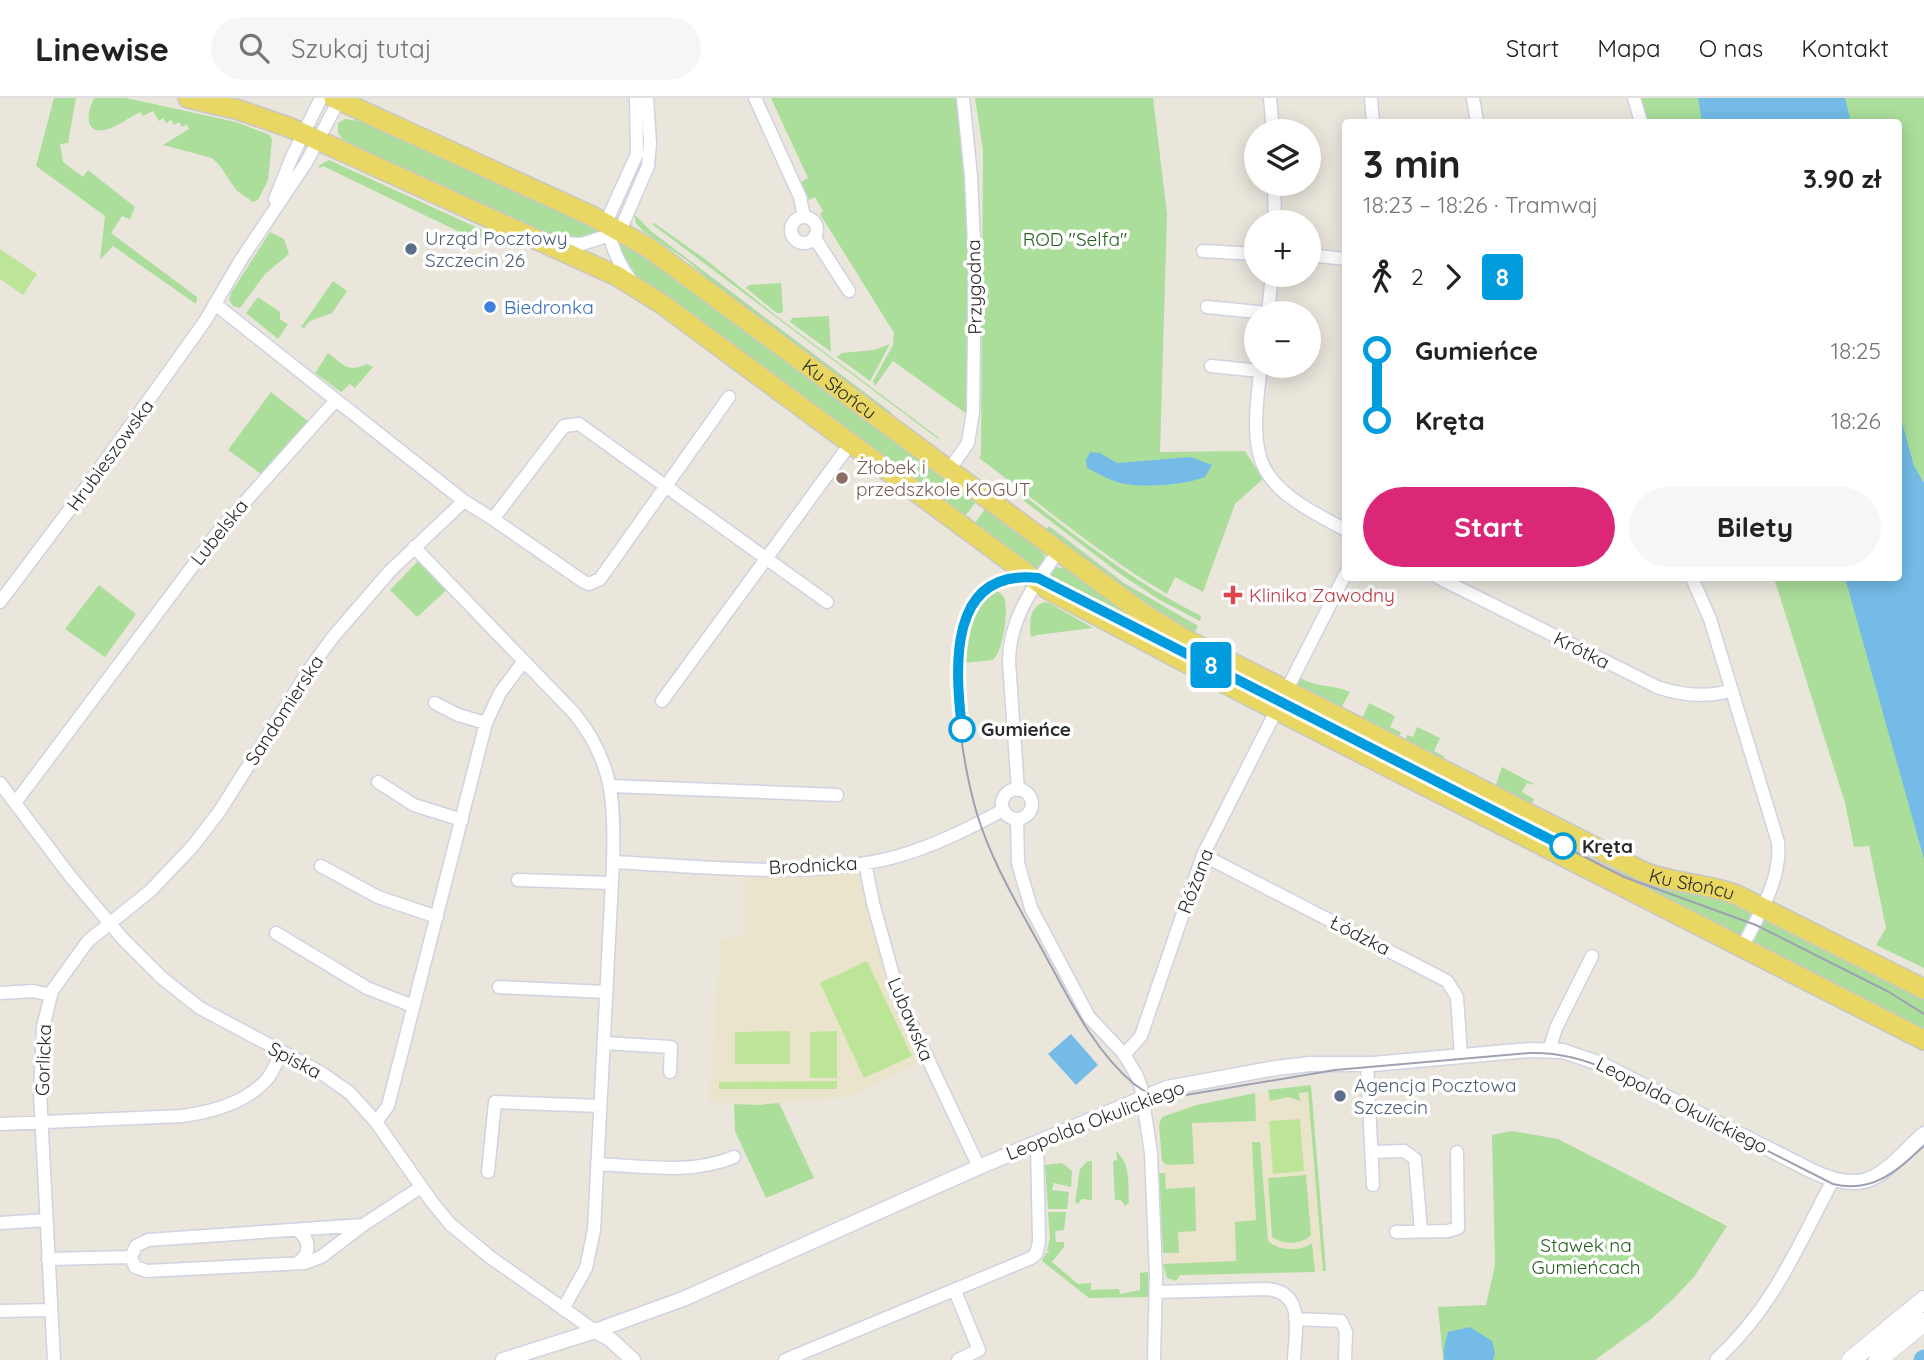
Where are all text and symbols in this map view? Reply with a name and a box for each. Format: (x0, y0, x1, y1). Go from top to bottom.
search box (211, 17, 701, 80)
text: Linewise (35, 28, 169, 69)
icon: search (235, 29, 273, 67)
text: Szukaj tutaj (291, 32, 432, 65)
text: Start (1506, 33, 1559, 63)
text: Mapa (1597, 33, 1661, 63)
text: O nas (1699, 33, 1763, 63)
text: Kontakt (1801, 33, 1889, 63)
map controls (1244, 119, 1321, 378)
button: layers (1244, 119, 1321, 196)
text: 3 min (1363, 140, 1461, 188)
text: 3.90 zł (1803, 162, 1881, 195)
text: 18:23 – 18:26 · Tramwaj (1363, 190, 1598, 219)
button: + (1244, 210, 1321, 287)
place label: Urząd Pocztowy Szczecin 26 (425, 226, 568, 272)
park label: ROD "Selfa" (1023, 227, 1127, 251)
street label: Przygodna (961, 239, 987, 335)
marker: Urząd Pocztowy Szczecin 26 (403, 241, 419, 257)
icon: walk (1363, 258, 1401, 296)
icon: forward (1434, 258, 1472, 296)
text: 2 (1411, 262, 1424, 291)
text: 8 (1496, 262, 1509, 292)
place label: Biedronka (504, 295, 594, 319)
marker: Biedronka (482, 299, 498, 315)
button: − (1244, 301, 1321, 378)
text: Gumieńce (1415, 334, 1538, 367)
text: 18:25 (1830, 336, 1881, 365)
street label: Ku Słońcu (797, 353, 881, 424)
street label: Hrubieszowska (61, 394, 159, 516)
text: Kręta (1415, 404, 1485, 437)
text: 18:26 (1831, 406, 1881, 435)
place label: Żłobek i przedszkole KOGUT (856, 455, 1030, 501)
marker: Żłobek i przedszkole KOGUT (834, 470, 850, 486)
button: Start (1363, 487, 1615, 567)
button: Bilety (1629, 487, 1881, 567)
street label: Lubelska (185, 494, 253, 570)
place label: Klinika Zawodny (1249, 583, 1395, 607)
marker: Klinika Zawodny (1223, 585, 1243, 605)
street label: Krótka (1550, 626, 1614, 674)
line badge: 8 (1188, 642, 1234, 688)
text: 8 (1204, 650, 1218, 680)
street label: Sandomierska (240, 651, 328, 769)
marker: Gumieńce (949, 716, 975, 742)
place label: Gumieńce (981, 717, 1071, 741)
marker: Kręta (1550, 833, 1576, 859)
place label: Kręta (1582, 834, 1633, 858)
street label: Różana (1172, 845, 1218, 917)
street label: Brodnicka (768, 851, 858, 879)
street label: Ku Słońcu (1646, 863, 1738, 905)
street label: Łódzka (1326, 910, 1394, 960)
street label: Lubawska (883, 974, 939, 1064)
street label: Gorlicka (30, 1024, 56, 1096)
street label: Spiska (264, 1036, 326, 1084)
street label: Leopolda Okulickiego (1592, 1051, 1772, 1159)
place label: Agencja Pocztowa Szczecin (1354, 1073, 1516, 1119)
street label: Leopolda Okulickiego (1002, 1075, 1188, 1165)
marker: Agencja Pocztowa Szczecin (1332, 1088, 1348, 1104)
park label: Stawek na Gumieńcach (1531, 1233, 1641, 1279)

